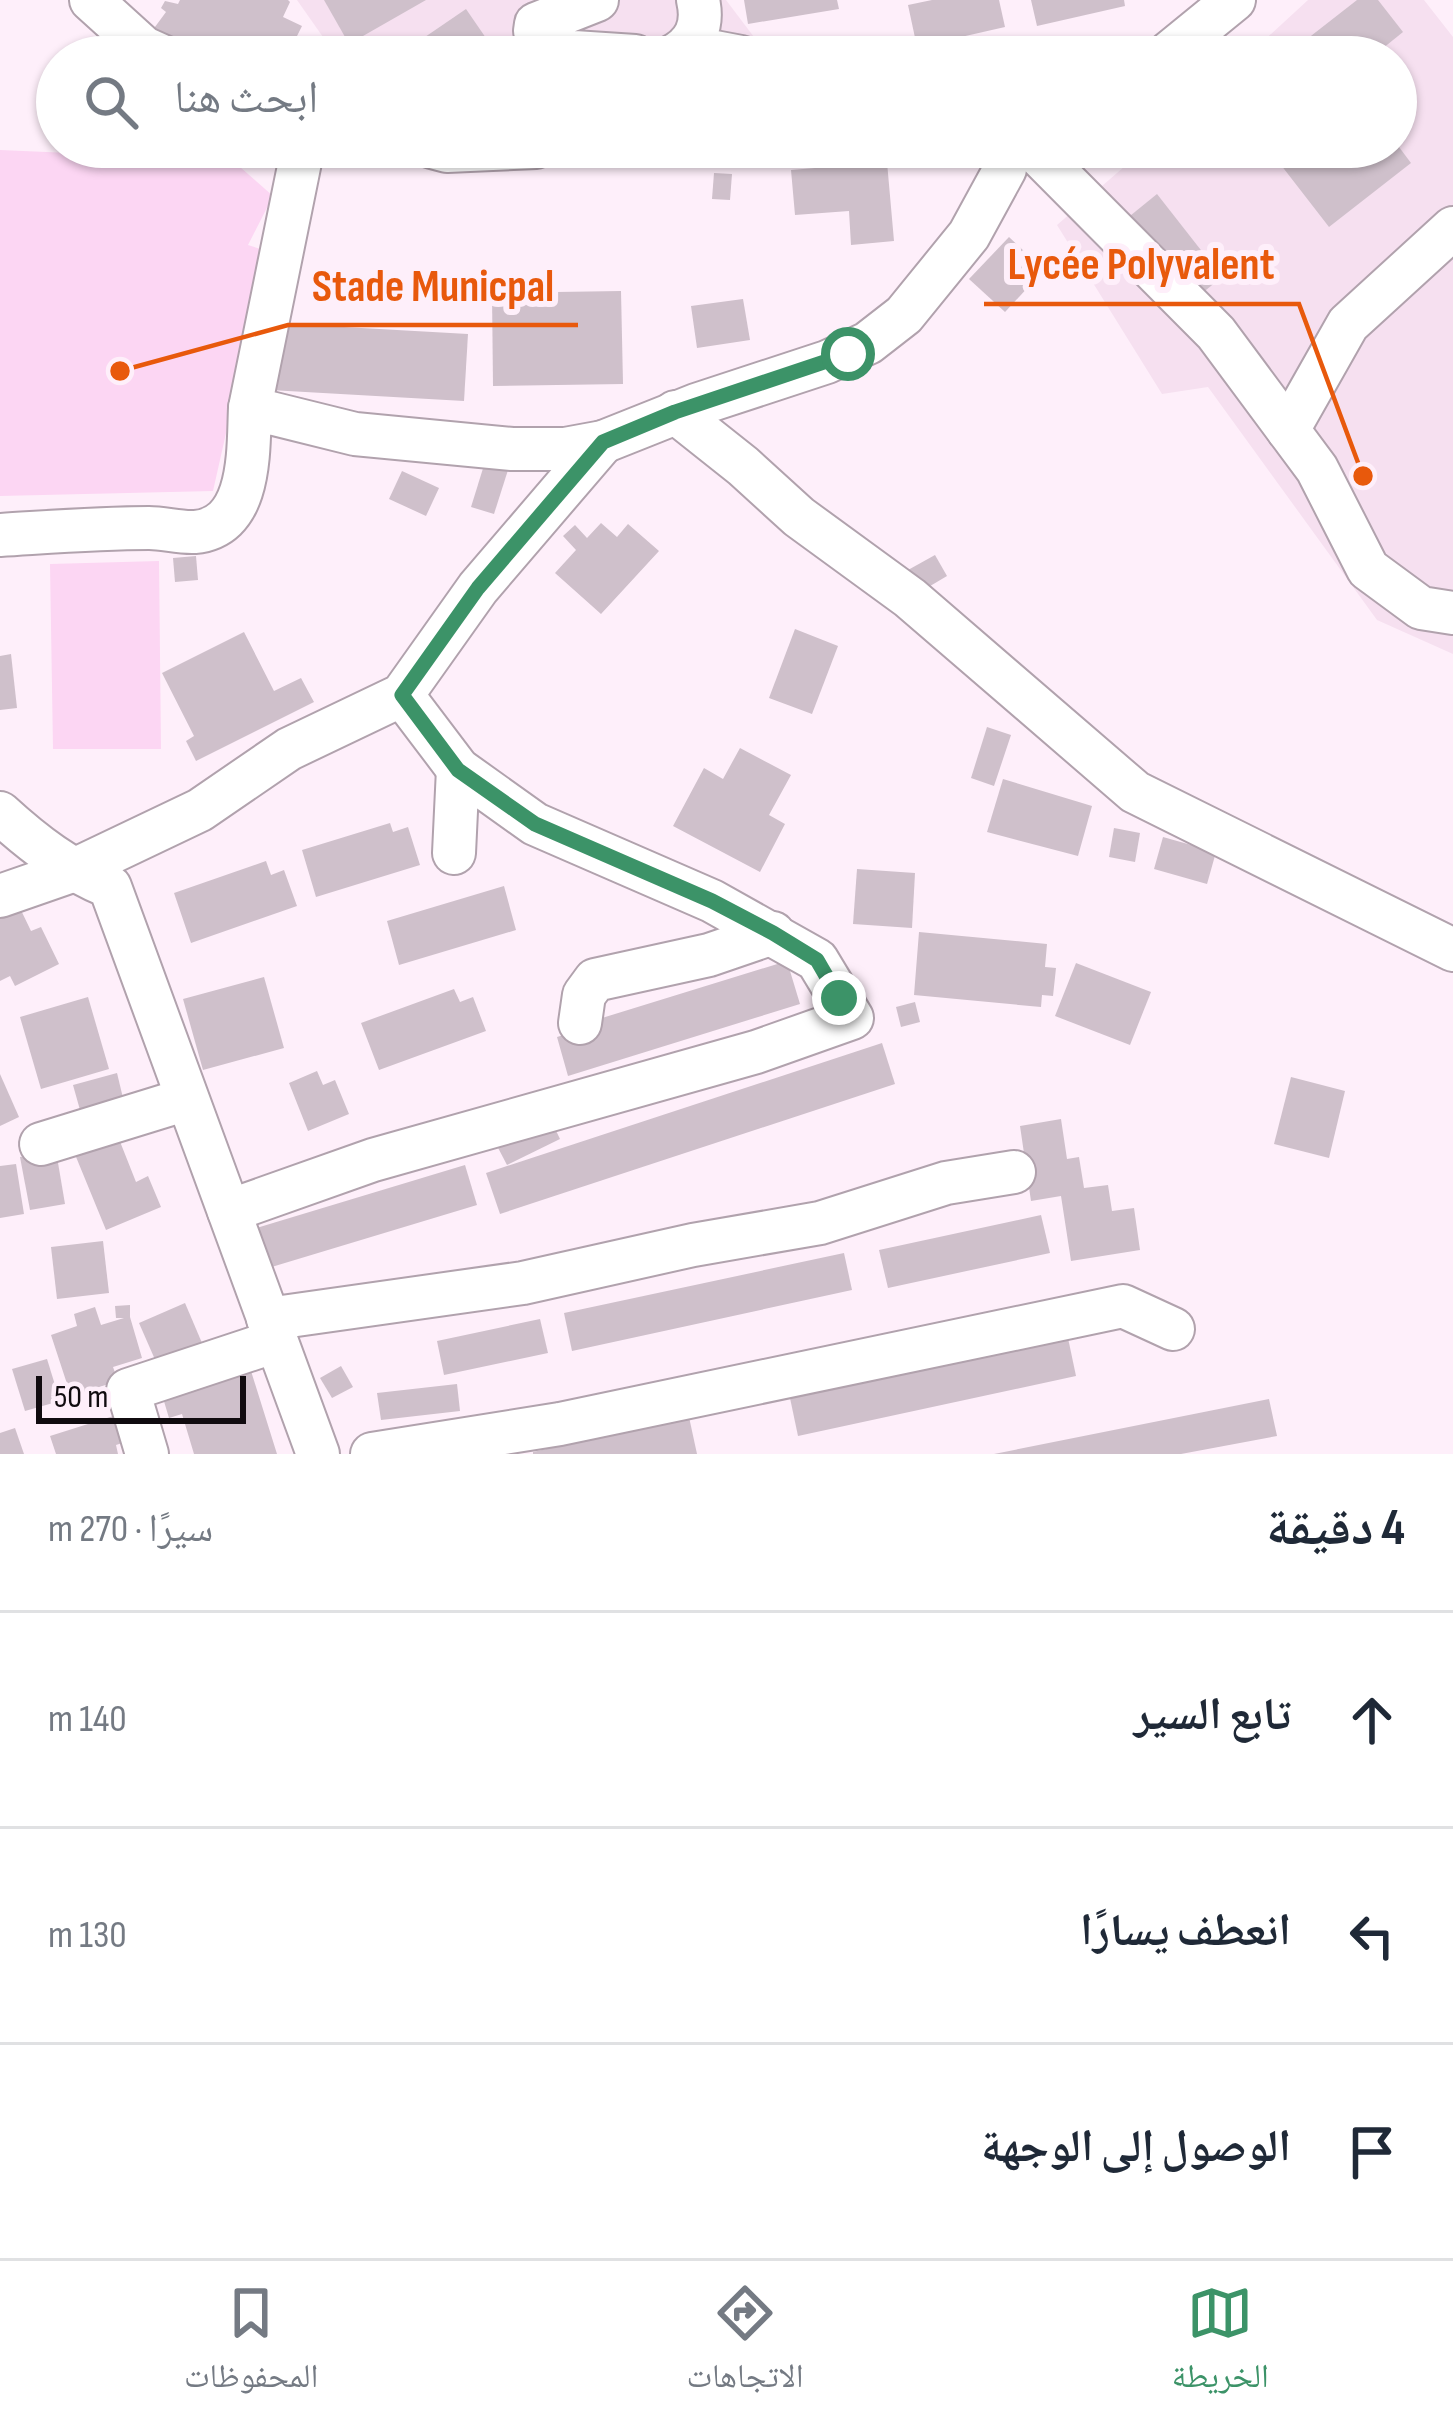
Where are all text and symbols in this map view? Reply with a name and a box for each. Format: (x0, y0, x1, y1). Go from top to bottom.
search box (36, 36, 1417, 168)
icon: search (78, 69, 144, 135)
text: ابحث هنا (174, 71, 318, 126)
callout: Lycée Polyvalent (984, 223, 1299, 304)
text: Lycée Polyvalent (1007, 238, 1275, 293)
callout: Stade Municpal (288, 244, 578, 325)
text: Stade Municpal (312, 260, 554, 315)
route start (821, 327, 875, 381)
route end (812, 971, 866, 1025)
scale bar (36, 1370, 246, 1423)
text: 50 m (54, 1377, 108, 1417)
text: 4 دقيقة (1266, 1498, 1405, 1559)
text: سيرًا · 270 m (48, 1506, 213, 1553)
icon: ahead (1339, 1687, 1405, 1753)
text: تابع السير (1134, 1688, 1291, 1743)
text: 140 m (48, 1696, 127, 1743)
icon: left (1339, 1903, 1405, 1969)
text: انعطف يسارًا (1080, 1904, 1291, 1959)
text: 130 m (48, 1912, 127, 1959)
icon: arrive (1339, 2119, 1405, 2185)
text: الوصول إلى الوجهة (981, 2120, 1291, 2175)
tab: المحفوظات (184, 2280, 318, 2408)
tab: الاتجاهات (686, 2280, 804, 2408)
tab: الخريطة (1172, 2280, 1269, 2408)

